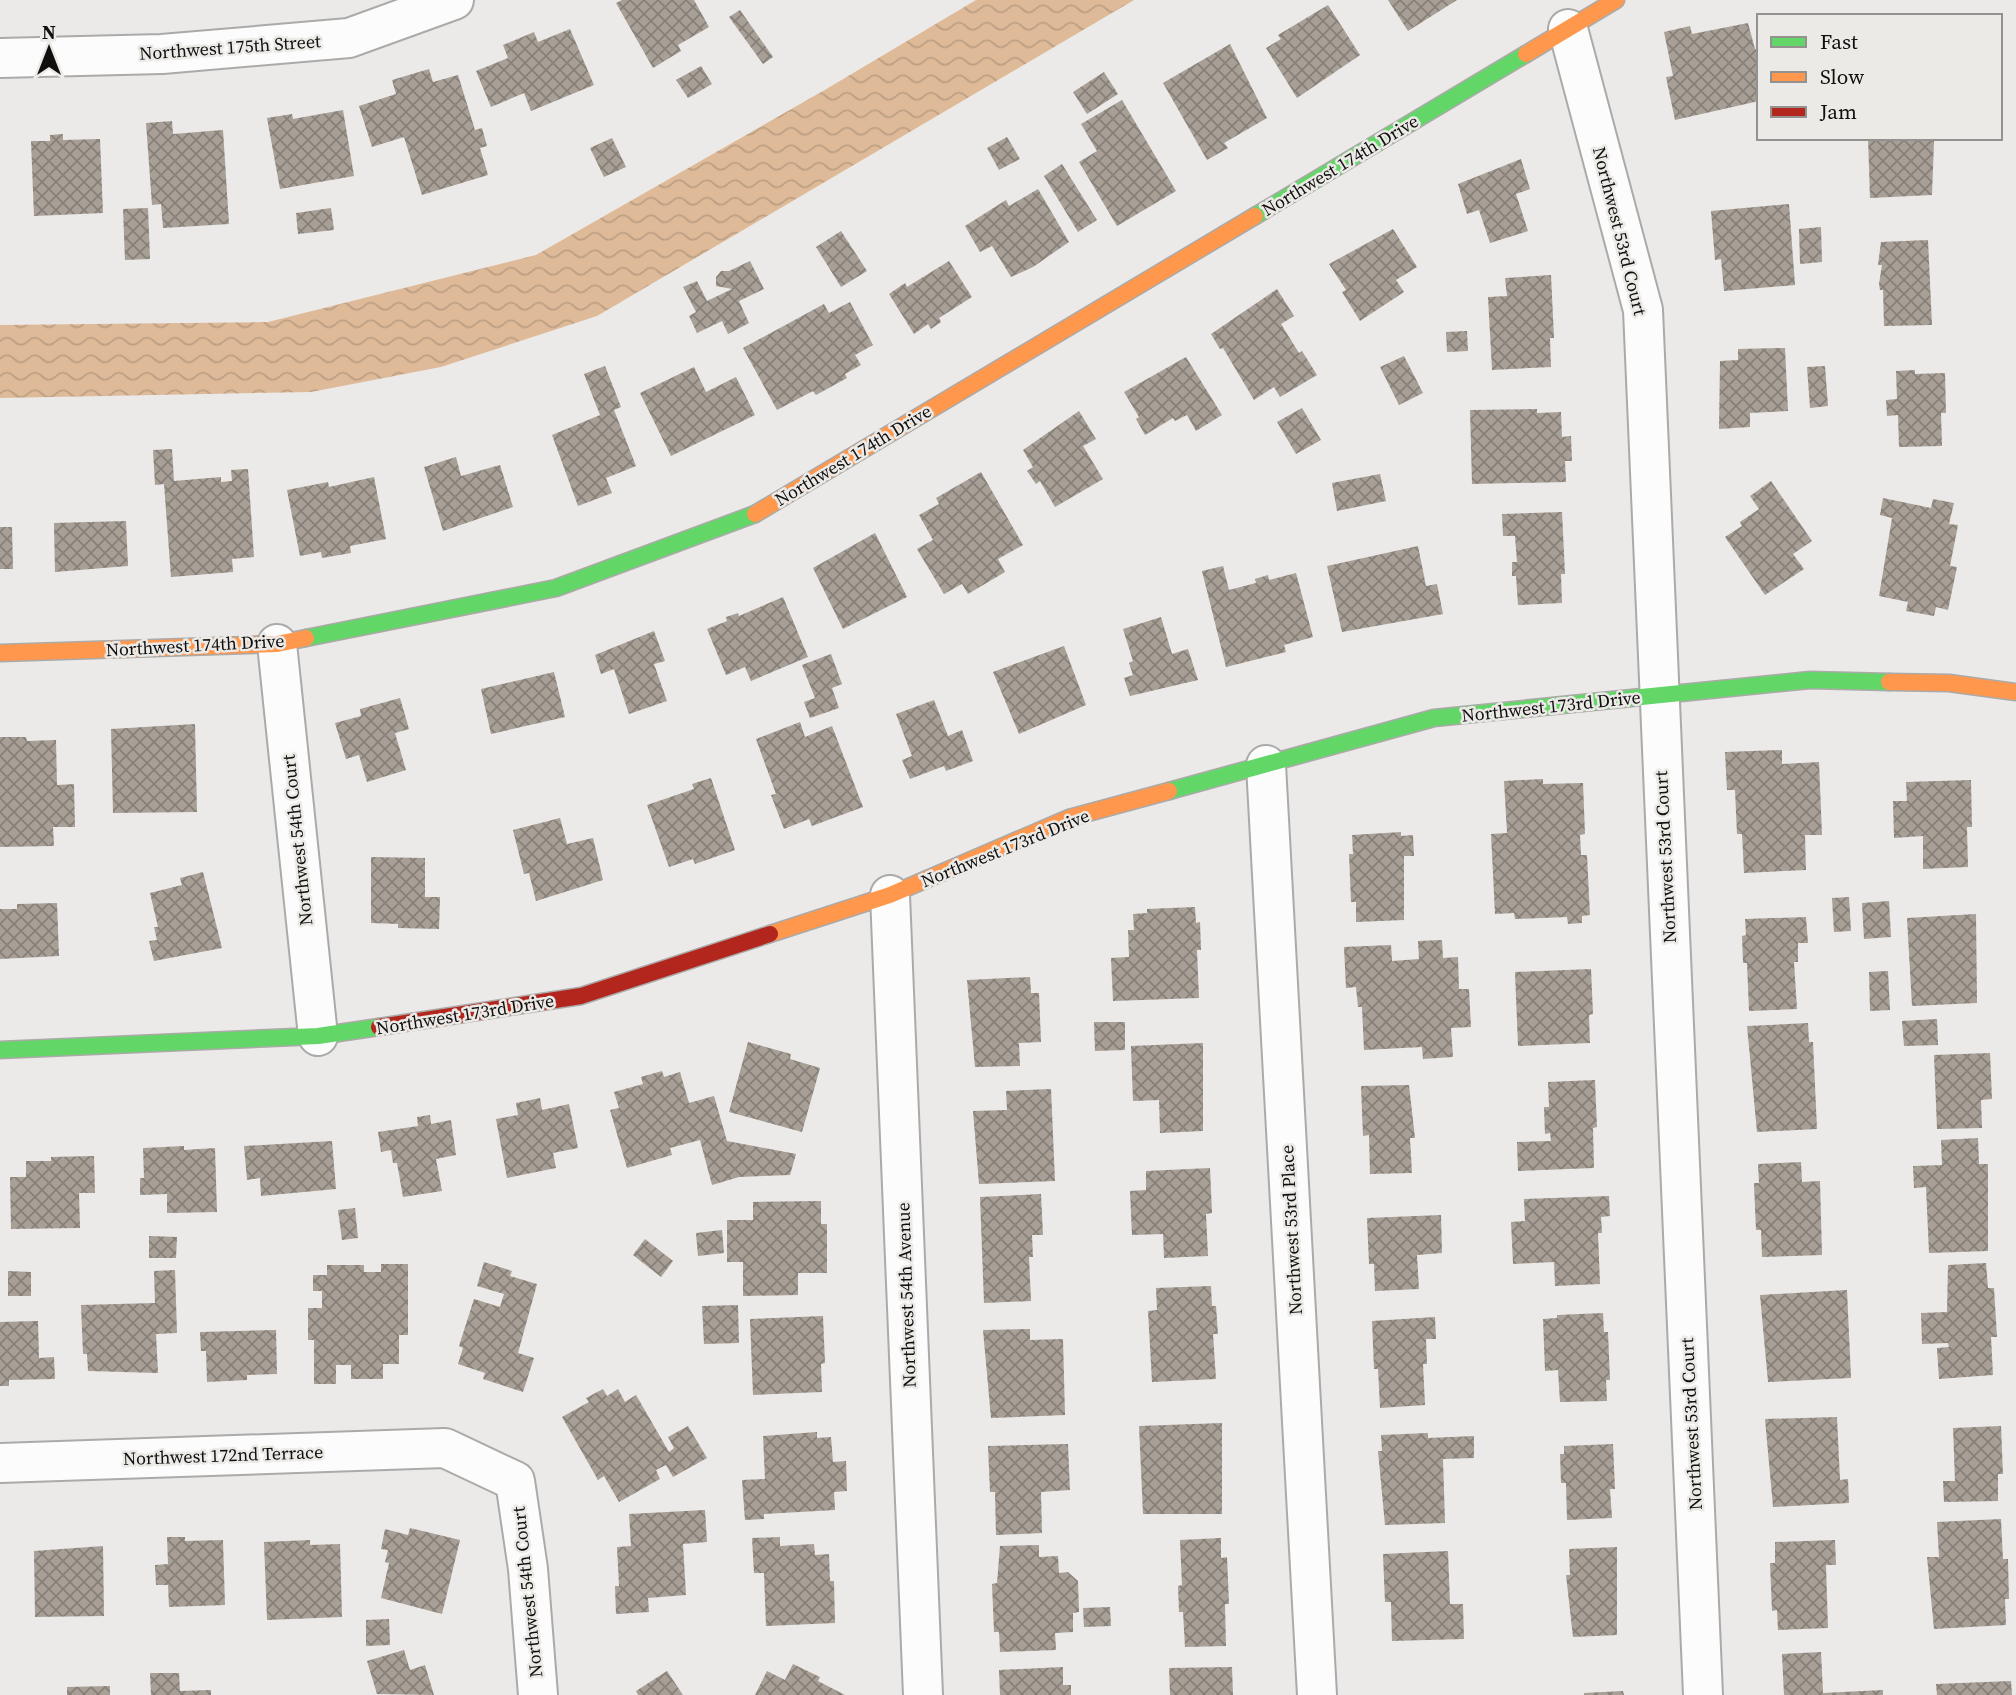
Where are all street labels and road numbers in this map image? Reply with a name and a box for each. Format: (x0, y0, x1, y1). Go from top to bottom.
street label: Northwest 175th Street (138, 28, 322, 66)
street label: Northwest 174th Drive (1257, 108, 1423, 222)
street label: Northwest 53rd Court (1587, 144, 1653, 318)
street label: Northwest 174th Drive (770, 398, 936, 512)
street label: Northwest 174th Drive (105, 628, 285, 662)
street label: Northwest 173rd Drive (1460, 684, 1642, 728)
street label: Northwest 54th Court (276, 753, 318, 927)
street label: Northwest 53rd Court (1648, 770, 1682, 944)
street label: Northwest 173rd Drive (917, 803, 1093, 893)
street label: Northwest 173rd Drive (374, 988, 556, 1040)
street label: Northwest 53rd Place (1274, 1144, 1308, 1316)
street label: Northwest 54th Avenue (890, 1202, 922, 1388)
street label: Northwest 53rd Court (1674, 1337, 1708, 1511)
street label: Northwest 172nd Terrace (122, 1439, 324, 1471)
street label: Northwest 54th Court (506, 1505, 548, 1679)

